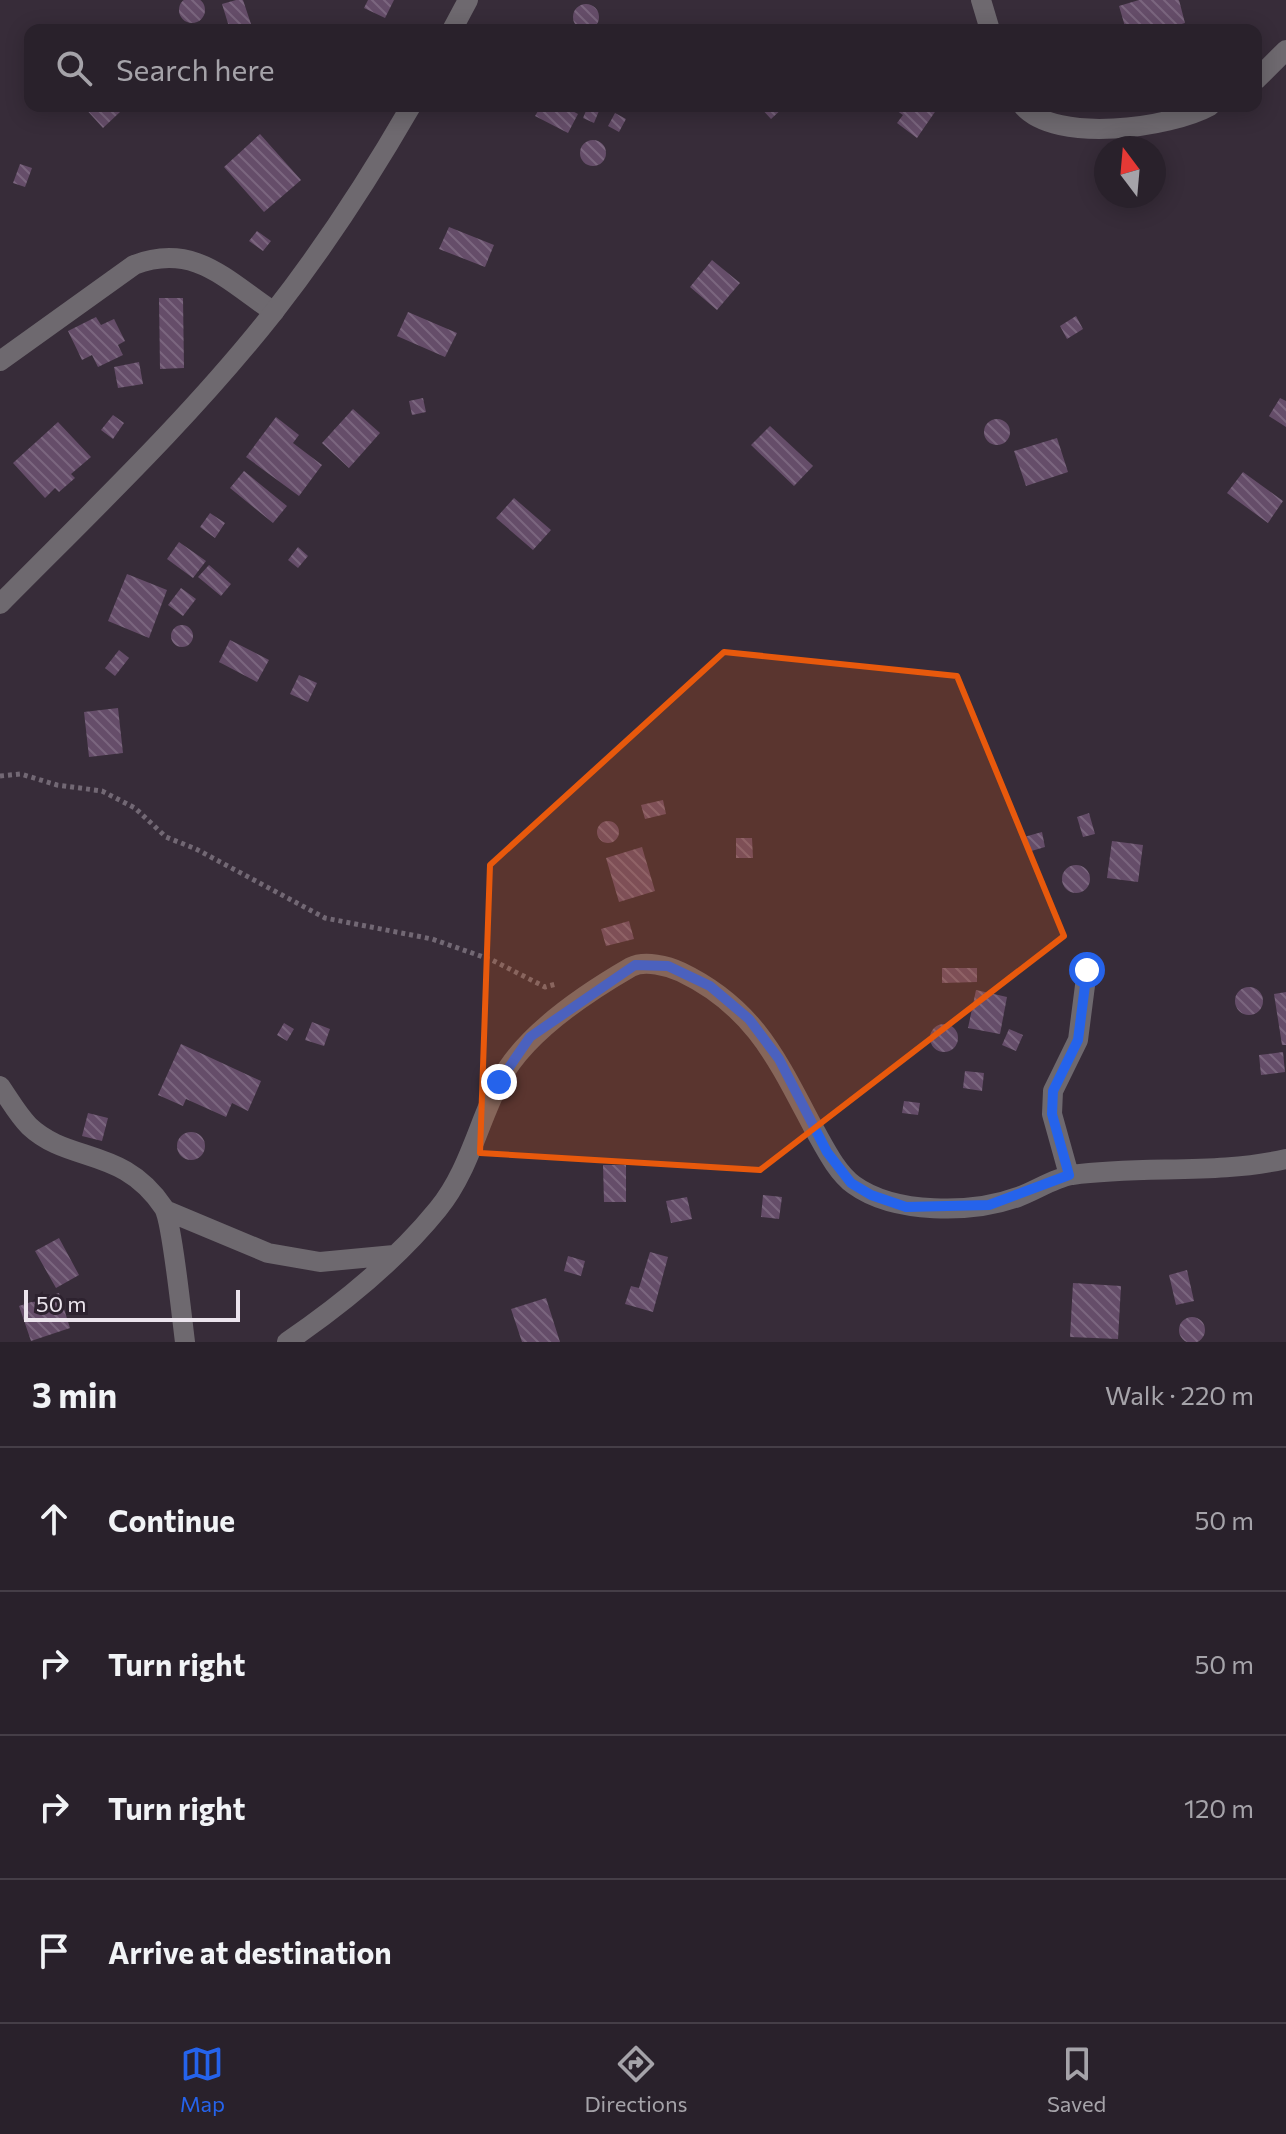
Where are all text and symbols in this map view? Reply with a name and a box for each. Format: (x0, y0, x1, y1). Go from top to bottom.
search box (24, 24, 1262, 112)
icon: search (52, 46, 96, 90)
text: Search here (116, 50, 275, 87)
north arrow (1094, 136, 1166, 208)
route start (1069, 952, 1105, 988)
route end (481, 1064, 517, 1100)
scale bar (24, 1286, 240, 1322)
text: 50 m (36, 1290, 86, 1317)
text: 3 min (32, 1373, 117, 1415)
text: Walk · 220 m (1105, 1379, 1254, 1410)
icon: ahead (32, 1497, 76, 1541)
text: Continue (108, 1501, 235, 1538)
text: 50 m (1194, 1504, 1254, 1535)
icon: right (32, 1641, 76, 1685)
text: Turn right (108, 1645, 245, 1682)
text: 50 m (1194, 1648, 1254, 1679)
icon: right (32, 1785, 76, 1829)
text: Turn right (108, 1789, 245, 1826)
text: 120 m (1184, 1792, 1254, 1823)
icon: arrive (32, 1929, 76, 1973)
text: Arrive at destination (108, 1933, 392, 1970)
tab: Map (180, 2042, 225, 2117)
tab: Directions (584, 2042, 688, 2117)
tab: Saved (1047, 2042, 1106, 2117)

